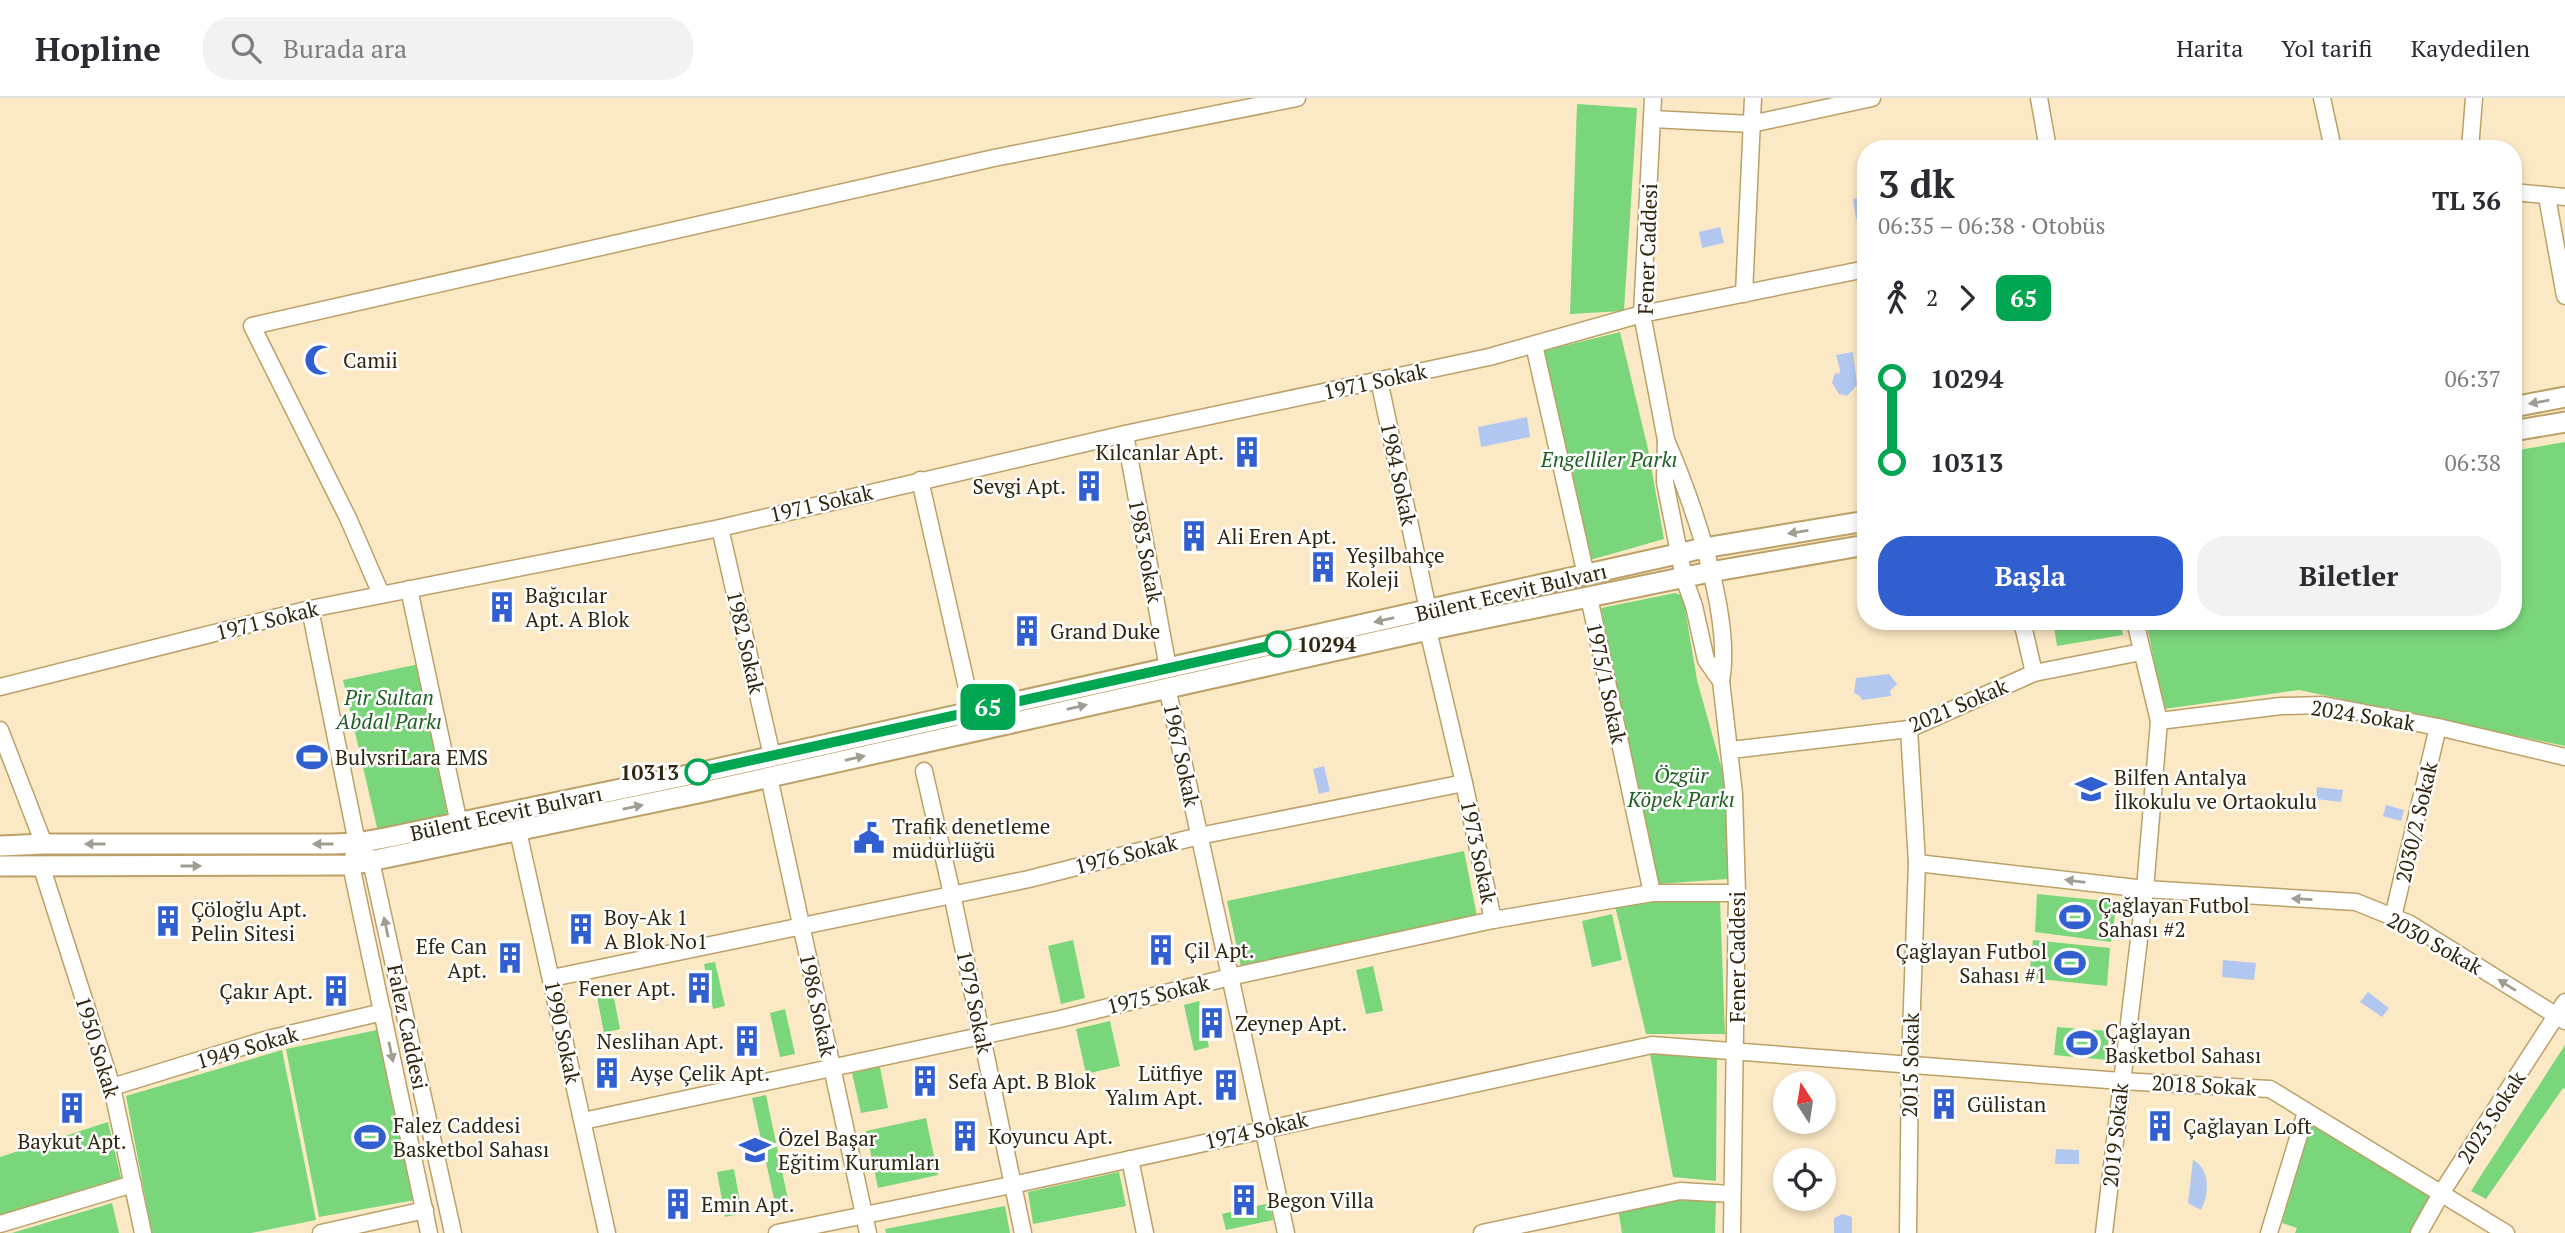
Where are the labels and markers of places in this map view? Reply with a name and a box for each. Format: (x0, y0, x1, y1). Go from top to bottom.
mosque icon: Camii (303, 343, 337, 377)
place label: Camii (343, 346, 398, 374)
building icon: Kılcanlar Apt. (1230, 435, 1264, 469)
place label: Kılcanlar Apt. (1096, 438, 1224, 466)
building icon: Sevgi Apt. (1072, 469, 1106, 503)
place label: Sevgi Apt. (973, 472, 1066, 500)
building icon: Ali Eren Apt. (1177, 519, 1211, 553)
place label: Ali Eren Apt. (1217, 522, 1337, 550)
place label: Yeşilbahçe Koleji (1346, 541, 1445, 593)
building icon: Yeşilbahçe Koleji (1306, 550, 1340, 584)
place label: Bağıcılar Apt. A Blok (525, 581, 629, 633)
building icon: Bağıcılar Apt. A Blok (485, 590, 519, 624)
building icon: Grand Duke (1010, 614, 1044, 648)
place label: Grand Duke (1050, 617, 1160, 645)
place label: 10294 (1297, 630, 1356, 658)
marker: 10294 (1265, 631, 1291, 657)
sports icon: BulvsriLara EMS (295, 740, 329, 774)
place label: BulvsriLara EMS (335, 743, 488, 771)
place label: 10313 (620, 758, 679, 786)
marker: 10313 (685, 759, 711, 785)
place label: Bilfen Antalya İlkokulu ve Ortaokulu (2114, 763, 2317, 815)
school or university icon: Bilfen Antalya İlkokulu ve Ortaokulu (2074, 772, 2108, 806)
place label: Trafik denetleme müdürlüğü (892, 812, 1050, 864)
public building icon: Trafik denetleme müdürlüğü (852, 821, 886, 855)
place label: Çağlayan Futbol Sahası #2 (2098, 891, 2250, 943)
place label: Çöloğlu Apt. Pelin Sitesi (191, 895, 307, 947)
sports icon: Çağlayan Futbol Sahası #2 (2058, 900, 2092, 934)
place label: Boy-Ak 1 A Blok No1 (604, 903, 708, 955)
building icon: Çöloğlu Apt. Pelin Sitesi (151, 904, 185, 938)
building icon: Boy-Ak 1 A Blok No1 (564, 912, 598, 946)
place label: Efe Can Apt. (416, 932, 488, 984)
building icon: Çil Apt. (1144, 933, 1178, 967)
place label: Çil Apt. (1184, 936, 1255, 964)
place label: Çağlayan Futbol Sahası #1 (1895, 937, 2047, 989)
building icon: Efe Can Apt. (493, 941, 527, 975)
sports icon: Çağlayan Futbol Sahası #1 (2053, 946, 2087, 980)
building icon: Fener Apt. (682, 971, 716, 1005)
building icon: Çakır Apt. (319, 974, 353, 1008)
place label: Fener Apt. (579, 974, 676, 1002)
place label: Çakır Apt. (219, 977, 313, 1005)
building icon: Zeynep Apt. (1195, 1006, 1229, 1040)
place label: Zeynep Apt. (1235, 1009, 1347, 1037)
place label: Çağlayan Basketbol Sahası (2105, 1017, 2261, 1069)
building icon: Neslihan Apt. (730, 1024, 764, 1058)
sports icon: Çağlayan Basketbol Sahası (2065, 1026, 2099, 1060)
place label: Neslihan Apt. (597, 1027, 724, 1055)
building icon: Ayşe Çelik Apt. (590, 1056, 624, 1090)
place label: Ayşe Çelik Apt. (630, 1059, 770, 1087)
place label: Lütfiye Yalım Apt. (1105, 1059, 1203, 1111)
building icon: Sefa Apt. B Blok (908, 1064, 942, 1098)
place label: Sefa Apt. B Blok (948, 1067, 1096, 1095)
building icon: Lütfiye Yalım Apt. (1209, 1068, 1243, 1102)
building icon: Gülistan (1927, 1087, 1961, 1121)
place label: Gülistan (1967, 1090, 2047, 1118)
building icon: Baykut Apt. (55, 1091, 89, 1125)
building icon: Çağlayan Loft (2143, 1109, 2177, 1143)
place label: Falez Caddesi Basketbol Sahası (393, 1111, 549, 1163)
place label: Çağlayan Loft (2183, 1112, 2312, 1140)
building icon: Koyuncu Apt. (948, 1119, 982, 1153)
sports icon: Falez Caddesi Basketbol Sahası (353, 1120, 387, 1154)
place label: Koyuncu Apt. (988, 1122, 1113, 1150)
place label: Özel Başar Eğitim Kurumları (778, 1124, 940, 1176)
place label: Baykut Apt. (17, 1127, 127, 1155)
school or university icon: Özel Başar Eğitim Kurumları (738, 1133, 772, 1167)
building icon: Begon Villa (1227, 1183, 1261, 1217)
place label: Begon Villa (1267, 1186, 1374, 1214)
building icon: Emin Apt. (661, 1187, 695, 1221)
place label: Emin Apt. (701, 1190, 795, 1218)

